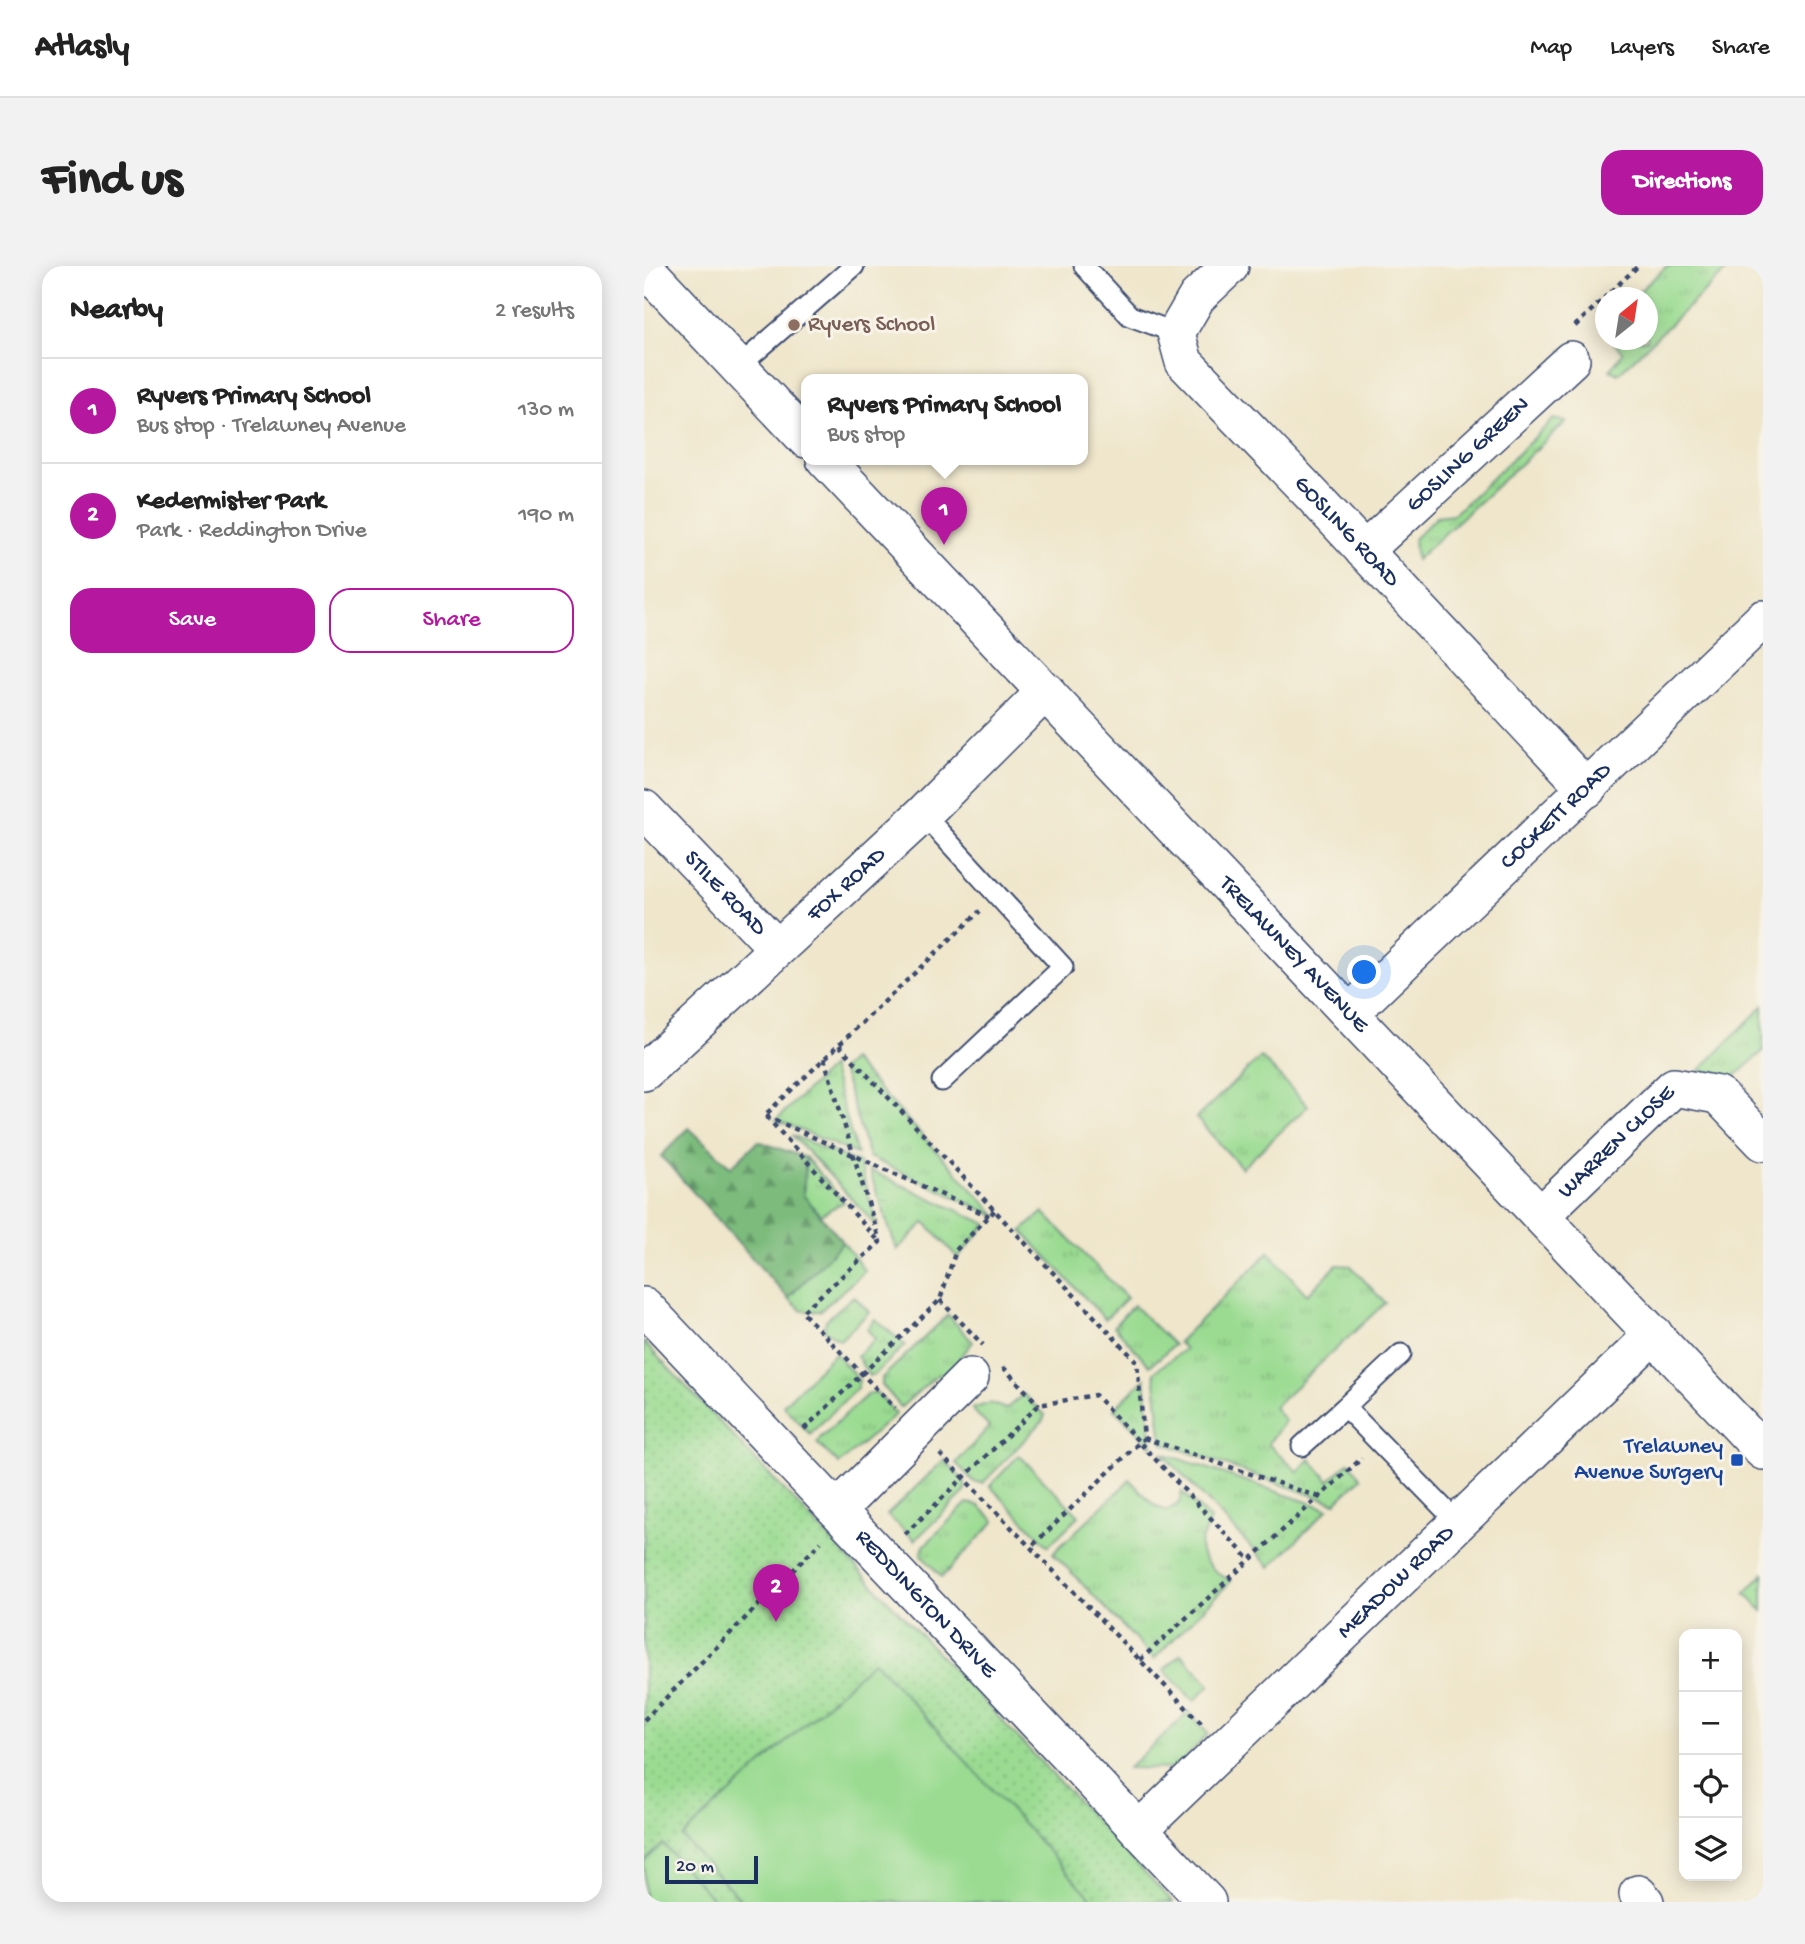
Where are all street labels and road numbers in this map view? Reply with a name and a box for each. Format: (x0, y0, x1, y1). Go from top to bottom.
street label: GOSLING GREEN (1401, 391, 1536, 518)
street label: GOSLING ROAD (1288, 471, 1406, 594)
street label: COCKETT ROAD (1495, 756, 1618, 876)
street label: FOX ROAD (801, 841, 892, 928)
street label: STILE ROAD (678, 845, 773, 943)
street label: TRELAWNEY AVENUE (1212, 869, 1375, 1040)
street label: WARREN CLOSE (1553, 1079, 1682, 1205)
street label: MEADOW ROAD (1332, 1519, 1461, 1645)
street label: REDDINGTON DRIVE (849, 1524, 1003, 1685)

